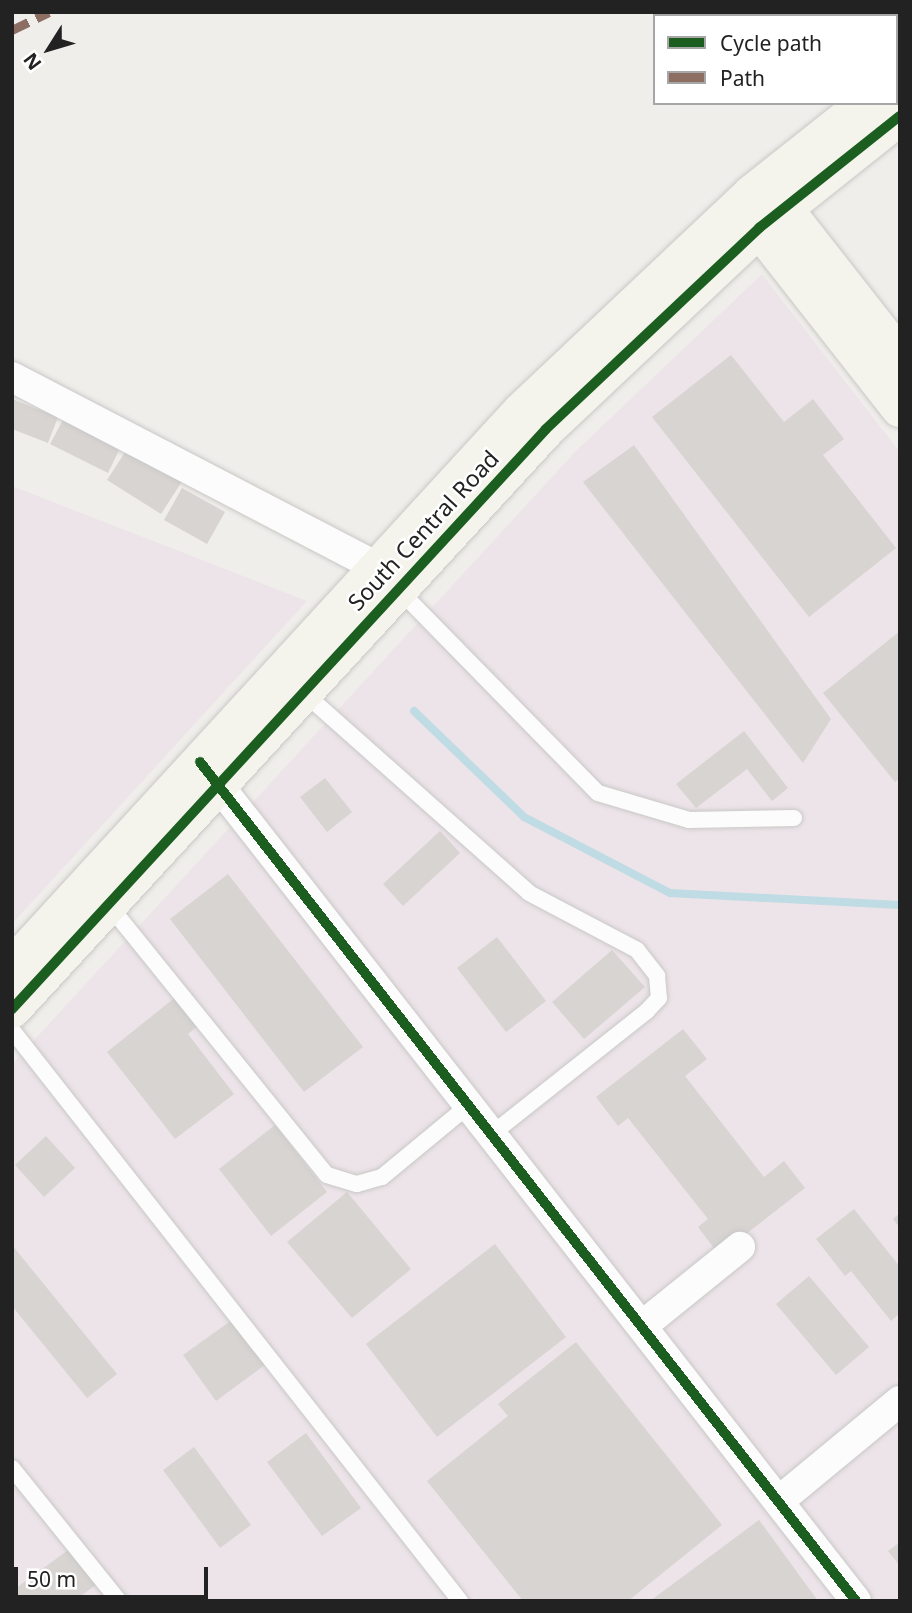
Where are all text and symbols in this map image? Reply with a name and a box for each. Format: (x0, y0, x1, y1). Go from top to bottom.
north arrow (14, 14, 84, 84)
legend (653, 14, 898, 105)
text: Cycle path (720, 29, 822, 57)
text: N (17, 48, 47, 76)
text: Path (720, 64, 765, 92)
street label: South Central Road (342, 444, 504, 616)
scale bar (18, 1554, 212, 1598)
text: 50 m (27, 1565, 76, 1593)

